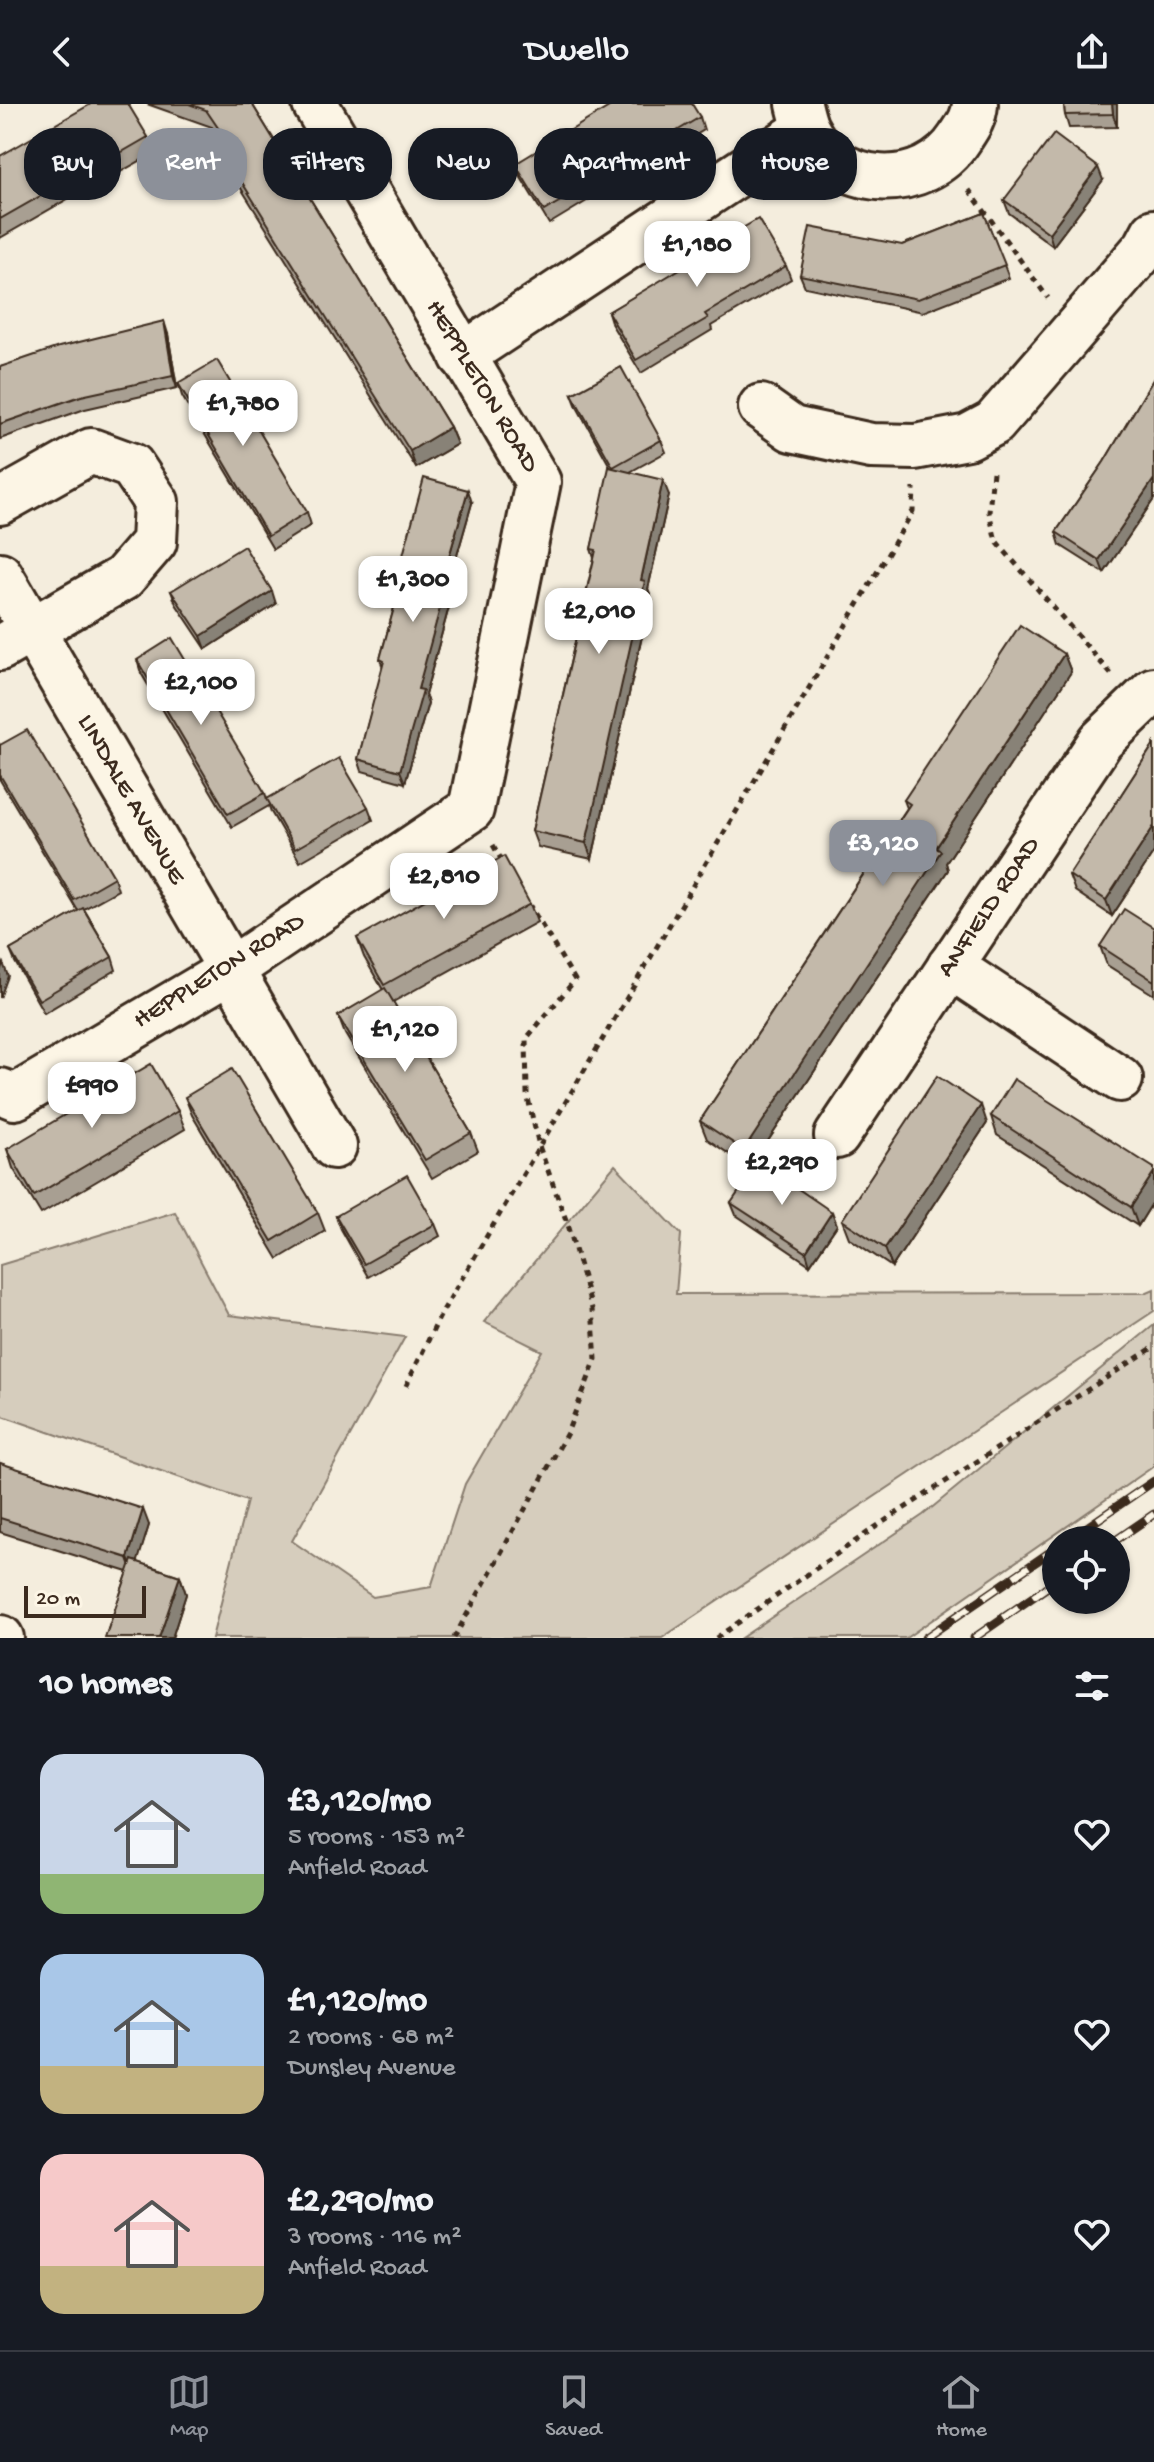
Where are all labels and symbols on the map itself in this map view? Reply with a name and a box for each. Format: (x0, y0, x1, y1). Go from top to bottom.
pin: £1,180 (632, 221, 762, 289)
street label: HEPPLETON ROAD (417, 295, 545, 479)
pin: £1,780 (178, 380, 308, 448)
pin: £1,300 (348, 556, 478, 624)
pin: £2,010 (534, 588, 664, 656)
pin: £2,100 (136, 659, 266, 727)
street label: LINDALE AVENUE (69, 710, 192, 891)
pin: £3,120 (818, 820, 948, 888)
street label: ANFIELD ROAD (932, 832, 1048, 984)
pin: £2,810 (379, 853, 509, 921)
street label: HEPPLETON ROAD (129, 907, 311, 1037)
pin: £1,120 (340, 1006, 470, 1074)
pin: £990 (45, 1062, 139, 1130)
pin: £2,290 (717, 1139, 847, 1207)
scale bar (24, 1582, 146, 1618)

